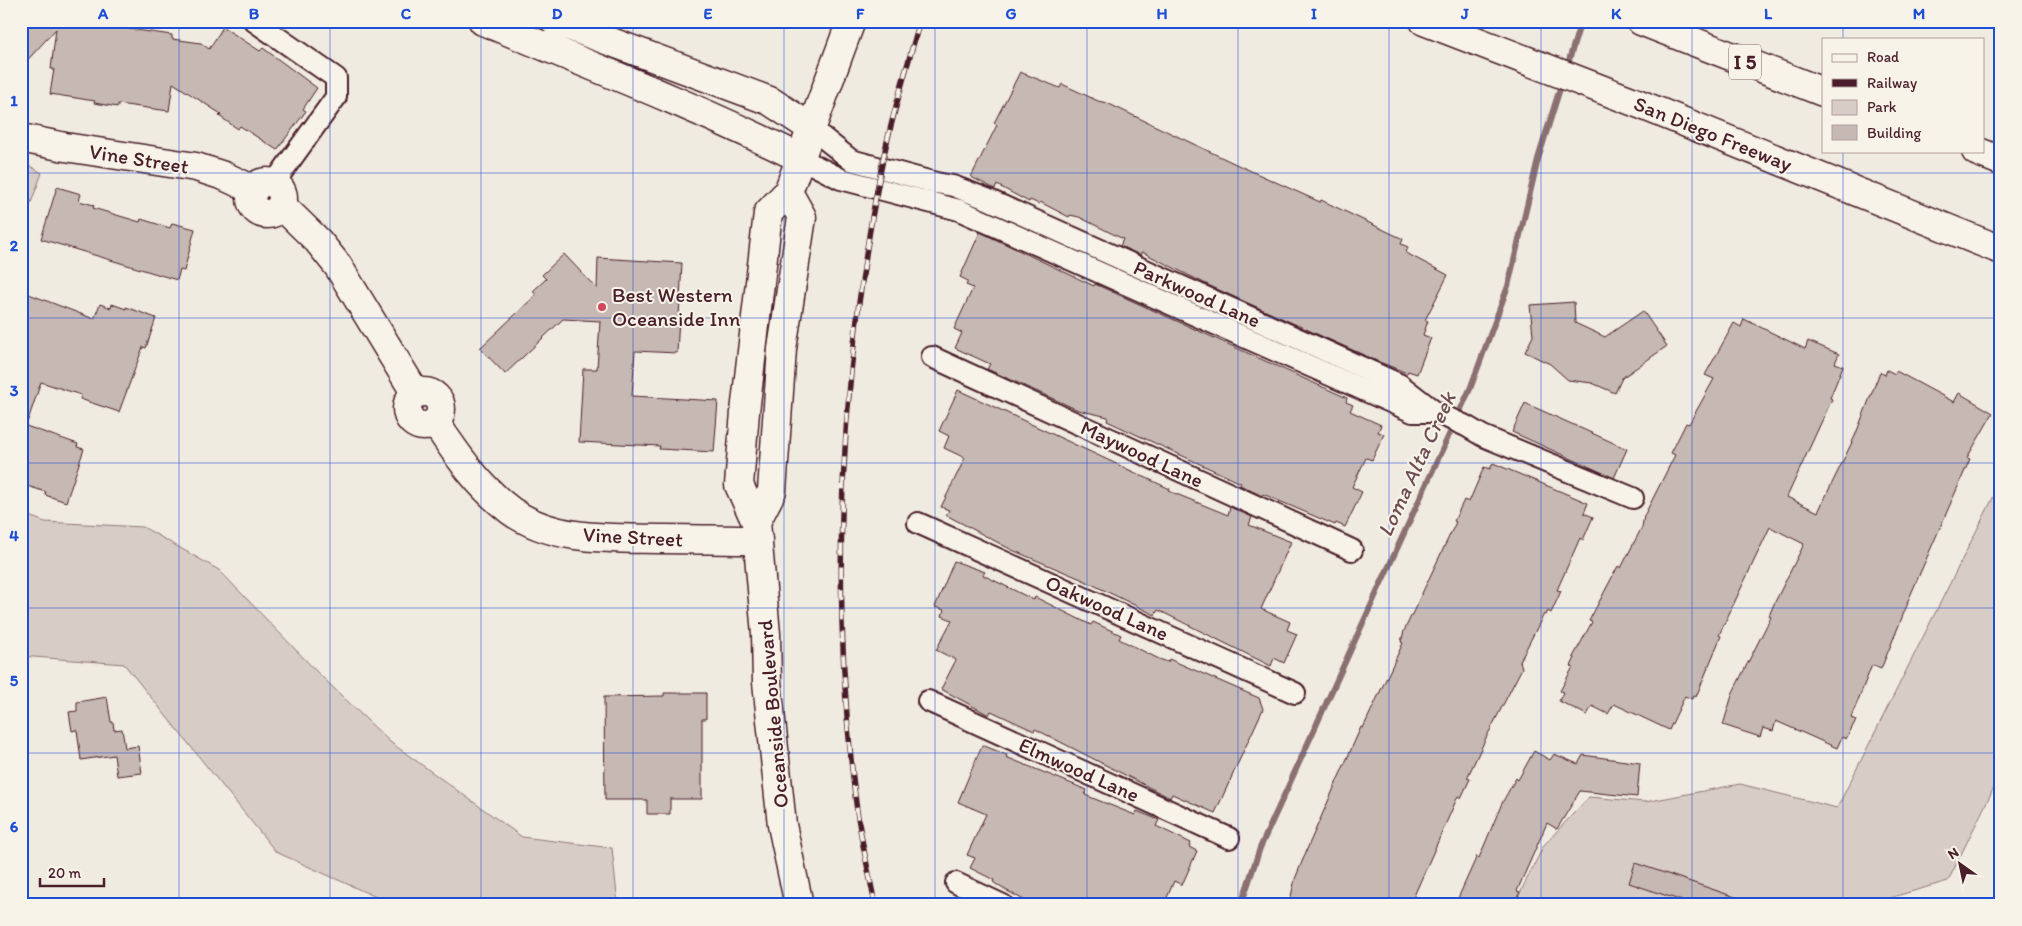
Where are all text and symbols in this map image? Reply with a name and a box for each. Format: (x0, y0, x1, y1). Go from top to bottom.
text: A (97, 4, 109, 23)
text: B (249, 4, 260, 23)
text: C (401, 4, 412, 23)
text: D (552, 4, 563, 23)
text: E (704, 4, 713, 23)
text: F (856, 4, 865, 23)
text: G (1005, 4, 1017, 23)
text: H (1156, 4, 1168, 23)
text: I (1311, 4, 1317, 23)
text: J (1460, 4, 1469, 23)
text: K (1611, 4, 1622, 23)
text: L (1764, 4, 1773, 23)
text: M (1913, 4, 1925, 23)
legend (1822, 38, 1984, 152)
road number: I 5 (1729, 44, 1761, 80)
text: Road (1867, 48, 1900, 66)
text: Railway (1867, 74, 1917, 92)
street label: San Diego Freeway (1630, 90, 1796, 177)
text: 1 (10, 91, 18, 110)
text: Park (1867, 98, 1897, 116)
text: Building (1867, 124, 1921, 142)
street label: Vine Street (88, 138, 191, 179)
text: 2 (10, 236, 19, 255)
street label: Parkwood Lane (1130, 254, 1264, 333)
place label: Best Western Oceanside Inn (612, 282, 741, 331)
marker: Best Western Oceanside Inn (596, 301, 608, 313)
text: 3 (10, 381, 19, 400)
water label: Loma Alta Creek (1371, 386, 1462, 541)
street label: Maywood Lane (1077, 414, 1207, 493)
street label: Vine Street (582, 521, 684, 552)
text: 4 (9, 526, 19, 545)
street label: Oakwood Lane (1042, 569, 1173, 646)
street label: Oceanside Boulevard (752, 619, 793, 809)
text: 5 (10, 671, 19, 690)
street label: Elmwood Lane (1015, 732, 1143, 807)
text: 6 (10, 817, 19, 836)
north arrow (1934, 838, 1984, 888)
text: N (1945, 844, 1962, 863)
scale bar (40, 856, 104, 888)
text: 20 m (48, 864, 82, 882)

